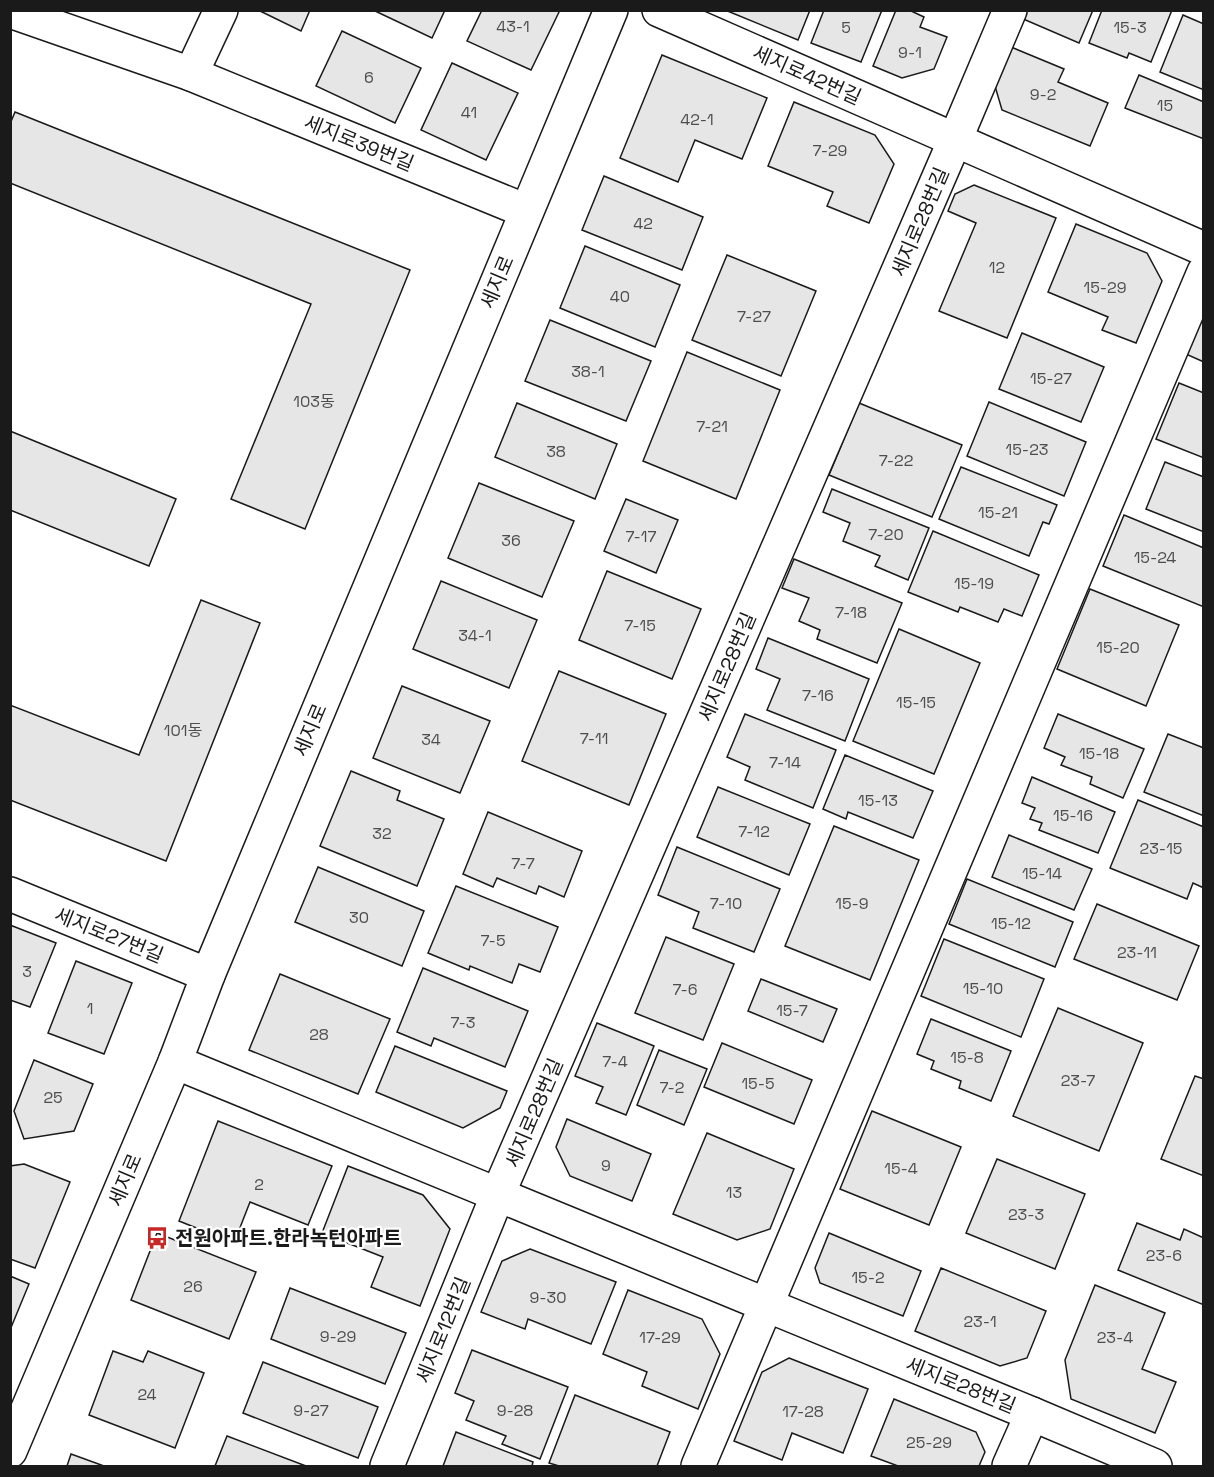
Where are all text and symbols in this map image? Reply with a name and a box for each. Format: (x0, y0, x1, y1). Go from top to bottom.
house number: 43-1 (496, 16, 530, 37)
house number: 5 (841, 17, 851, 38)
house number: 15-3 (1113, 17, 1147, 38)
street label: 세지로42번길 (748, 39, 866, 111)
house number: 9-1 (898, 42, 922, 63)
house number: 6 (364, 67, 374, 88)
house number: 9-2 (1030, 84, 1056, 105)
house number: 15 (1157, 95, 1173, 116)
house number: 41 (461, 102, 477, 123)
street label: 세지로39번길 (300, 109, 418, 177)
house number: 42-1 (680, 109, 714, 130)
house number: 7-29 (813, 140, 847, 161)
street label: 세지로28번길 (885, 163, 955, 281)
house number: 42 (633, 213, 653, 234)
street label: 세지로 (474, 252, 520, 312)
house number: 12 (989, 257, 1005, 278)
house number: 15-29 (1084, 277, 1126, 298)
house number: 40 (610, 286, 630, 307)
house number: 7-27 (737, 306, 771, 327)
house number: 38-1 (571, 361, 605, 382)
house number: 15-27 (1030, 368, 1072, 389)
house number: 103동 (293, 391, 335, 412)
house number: 7-21 (696, 416, 728, 437)
house number: 15-23 (1006, 439, 1048, 460)
house number: 38 (546, 441, 566, 462)
house number: 7-22 (879, 450, 913, 471)
house number: 15-21 (978, 502, 1018, 523)
house number: 7-20 (868, 524, 904, 545)
house number: 7-17 (625, 526, 657, 547)
house number: 36 (501, 530, 521, 551)
house number: 15-24 (1134, 547, 1176, 568)
house number: 15-19 (954, 573, 994, 594)
house number: 7-18 (835, 602, 867, 623)
street label: 세지로28번길 (692, 608, 762, 726)
house number: 7-15 (624, 615, 656, 636)
house number: 34-1 (458, 625, 492, 646)
house number: 15-20 (1096, 637, 1140, 658)
house number: 7-16 (802, 685, 834, 706)
house number: 15-15 (896, 692, 936, 713)
street label: 세지로 (287, 700, 333, 760)
house number: 101동 (164, 720, 202, 741)
house number: 7-11 (580, 728, 608, 749)
house number: 34 (421, 729, 441, 750)
house number: 15-18 (1079, 743, 1119, 764)
house number: 7-14 (769, 752, 801, 773)
house number: 15-13 (858, 790, 898, 811)
house number: 15-16 (1053, 805, 1093, 826)
house number: 7-12 (738, 821, 770, 842)
house number: 32 (372, 823, 392, 844)
house number: 23-15 (1140, 838, 1182, 859)
house number: 7-7 (511, 853, 535, 874)
house number: 15-14 (1022, 863, 1062, 884)
house number: 7-10 (710, 893, 742, 914)
house number: 15-9 (835, 893, 869, 914)
street label: 세지로27번길 (51, 901, 167, 969)
house number: 30 (349, 907, 369, 928)
house number: 15-12 (991, 913, 1031, 934)
house number: 7-5 (481, 930, 505, 951)
house number: 23-11 (1117, 942, 1157, 963)
house number: 3 (22, 961, 32, 982)
house number: 15-10 (963, 978, 1003, 999)
house number: 7-6 (672, 979, 698, 1000)
house number: 1 (87, 998, 93, 1019)
house number: 15-7 (776, 1000, 808, 1021)
house number: 7-3 (450, 1012, 476, 1033)
house number: 28 (309, 1024, 329, 1045)
house number: 15-8 (950, 1047, 984, 1068)
house number: 7-4 (602, 1051, 628, 1072)
street label: 세지로28번길 (499, 1054, 569, 1172)
house number: 23-7 (1061, 1070, 1095, 1091)
house number: 15-5 (741, 1073, 775, 1094)
house number: 7-2 (659, 1077, 685, 1098)
house number: 25 (43, 1087, 63, 1108)
street label: 세지로 (102, 1150, 148, 1210)
house number: 9 (601, 1155, 611, 1176)
house number: 15-4 (884, 1158, 918, 1179)
house number: 2 (254, 1174, 264, 1195)
house number: 13 (726, 1182, 742, 1203)
house number: 23-3 (1008, 1204, 1044, 1225)
bus stop icon: 전원아파트.한라녹턴아파트 (144, 1225, 170, 1251)
place label: 전원아파트.한라녹턴아파트 (175, 1225, 402, 1251)
house number: 23-6 (1146, 1245, 1182, 1266)
house number: 15-2 (851, 1267, 885, 1288)
street label: 세지로12번길 (410, 1273, 476, 1387)
house number: 26 (183, 1276, 203, 1297)
house number: 9-30 (530, 1287, 567, 1308)
house number: 23-1 (963, 1311, 997, 1332)
house number: 9-29 (320, 1326, 356, 1347)
house number: 17-29 (639, 1327, 681, 1348)
house number: 23-4 (1097, 1327, 1133, 1348)
street label: 세지로28번길 (902, 1351, 1020, 1419)
house number: 24 (137, 1384, 157, 1405)
house number: 9-27 (293, 1400, 329, 1421)
house number: 9-28 (497, 1400, 533, 1421)
house number: 17-28 (782, 1401, 824, 1422)
house number: 25-29 (906, 1432, 952, 1453)

